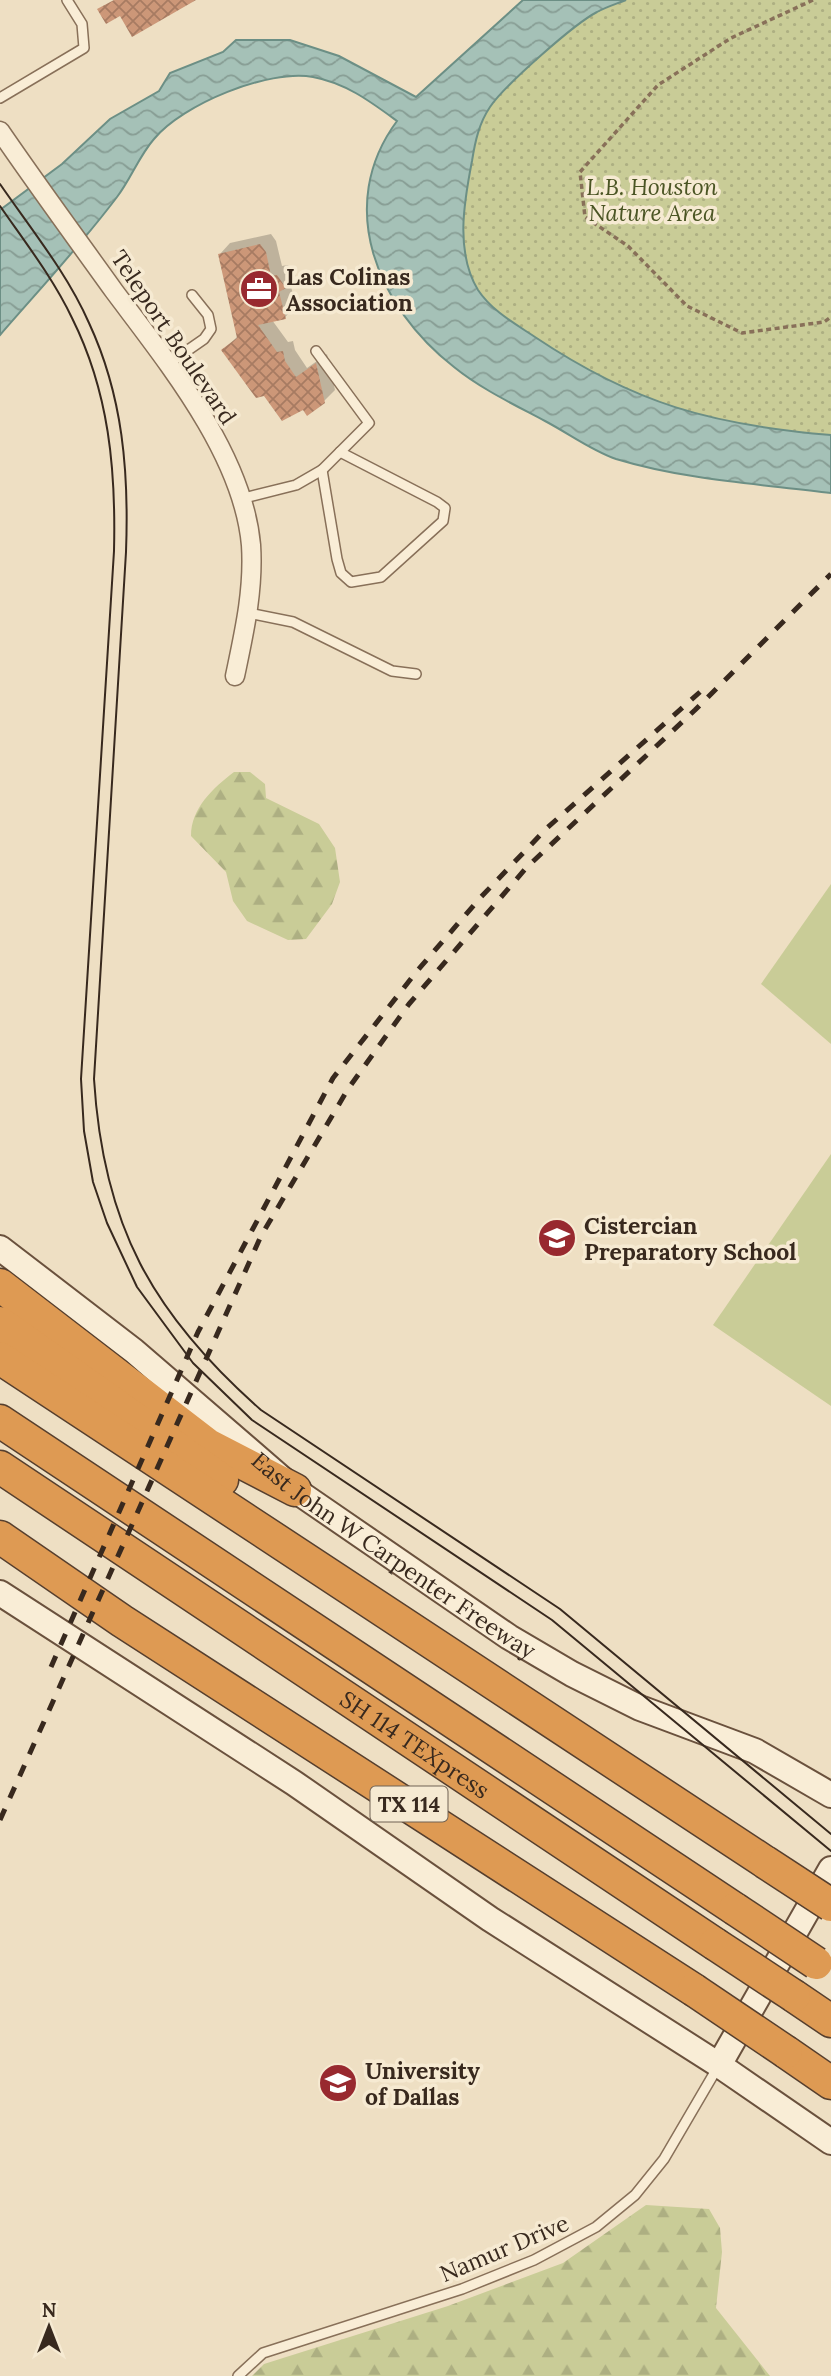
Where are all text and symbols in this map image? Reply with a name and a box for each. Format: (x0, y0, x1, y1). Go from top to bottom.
park label: L.B. Houston Nature Area (586, 172, 718, 227)
street label: Teleport Boulevard (105, 244, 243, 430)
place label: Las Colinas Association (286, 262, 413, 317)
office icon: Las Colinas Association (238, 268, 280, 310)
place label: Cistercian Preparatory School (584, 1211, 796, 1266)
school or university icon: Cistercian Preparatory School (536, 1217, 578, 1259)
street label: East John W Carpenter Freeway (246, 1445, 542, 1665)
street label: SH 114 TEXpress (335, 1684, 495, 1804)
road number: TX 114 (370, 1786, 448, 1822)
place label: University of Dallas (365, 2056, 480, 2111)
school or university icon: University of Dallas (317, 2062, 359, 2104)
street label: Namur Drive (435, 2208, 573, 2288)
north arrow (14, 2292, 84, 2362)
text: N (42, 2298, 57, 2322)

